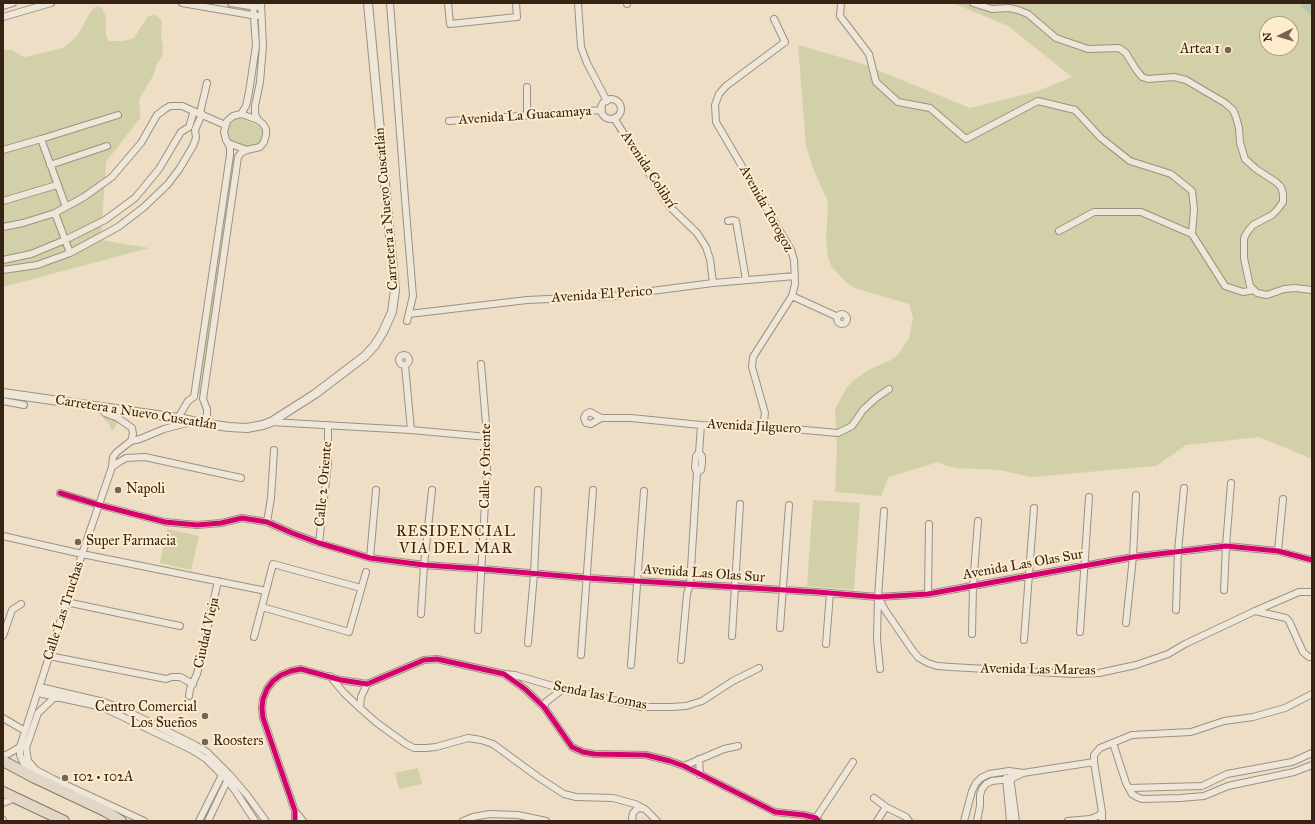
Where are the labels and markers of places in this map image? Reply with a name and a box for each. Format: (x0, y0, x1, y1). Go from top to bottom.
place label: Artea 1 (1180, 42, 1220, 58)
marker: Artea 1 (1223, 45, 1233, 55)
place label: Napoli (126, 482, 165, 498)
marker: Napoli (113, 485, 123, 495)
place label: Super Farmacia (86, 534, 176, 550)
marker: Super Farmacia (73, 537, 83, 547)
place label: Centro Comercial Los Sueños (95, 700, 197, 732)
marker: Centro Comercial Los Sueños (200, 711, 210, 721)
place label: Roosters (213, 734, 263, 750)
marker: Roosters (200, 737, 210, 747)
place label: 102 • 102A (73, 770, 133, 786)
marker: 102 • 102A (60, 773, 70, 783)

